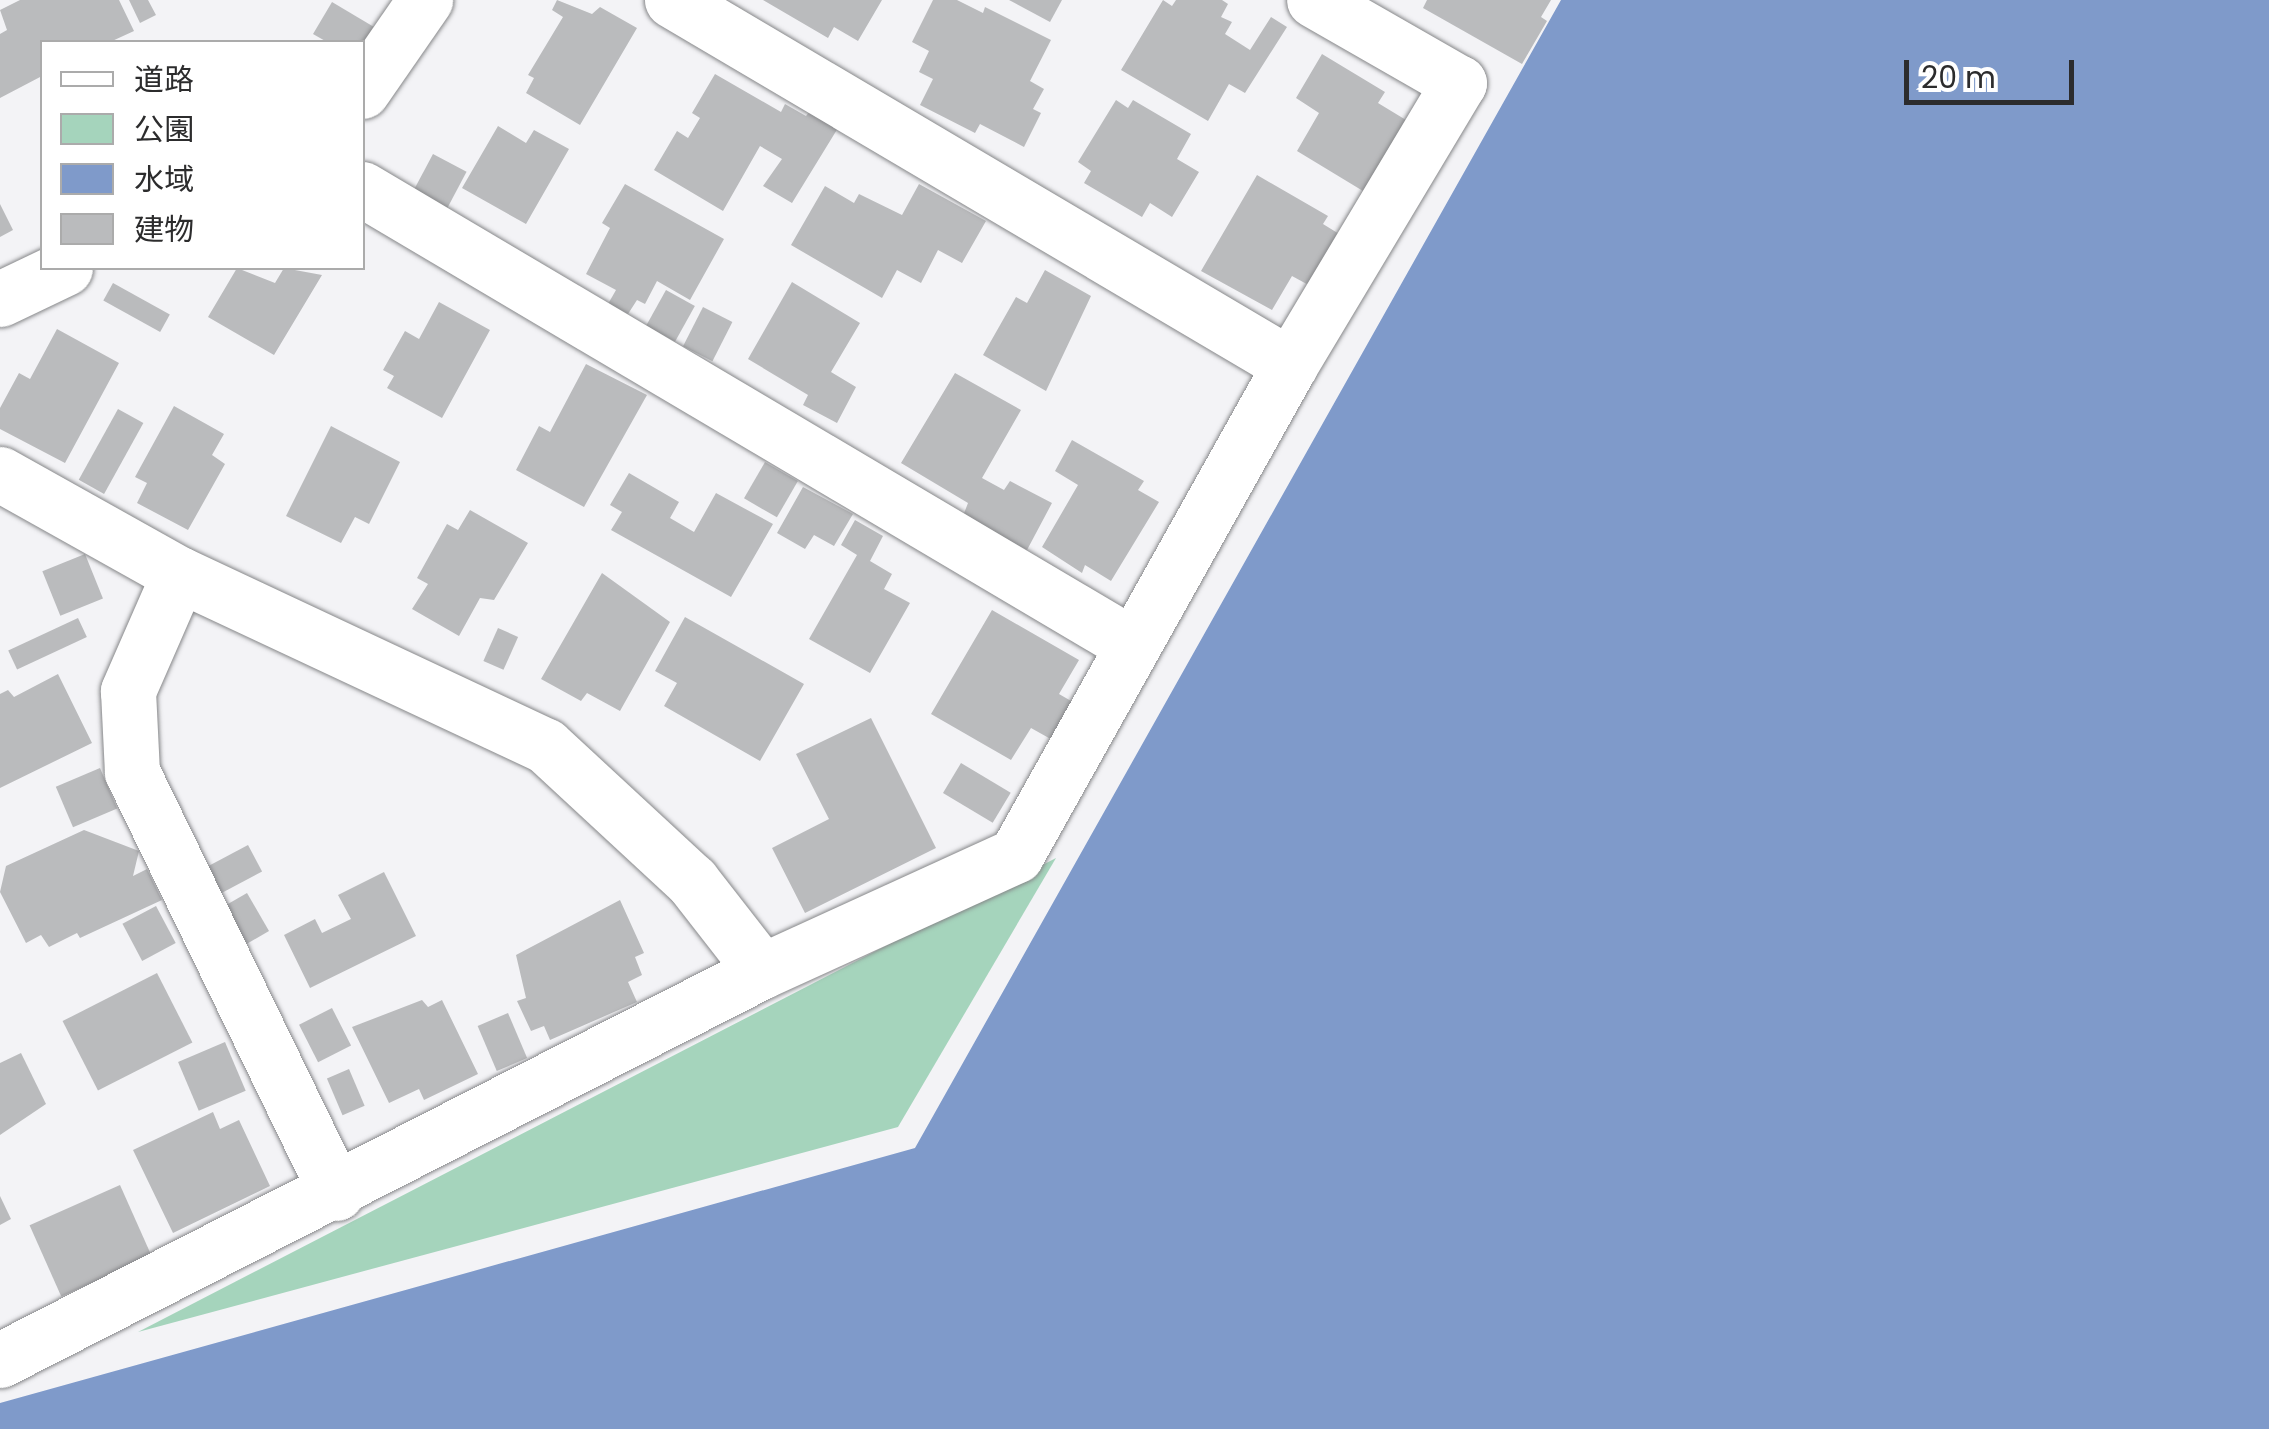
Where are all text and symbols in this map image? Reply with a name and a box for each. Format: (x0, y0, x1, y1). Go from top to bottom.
legend (40, 40, 365, 270)
scale bar (1909, 40, 2079, 102)
text: 20 m (1921, 56, 1996, 99)
text: 道路 (134, 58, 194, 101)
text: 公園 (134, 108, 194, 151)
text: 水域 (134, 158, 194, 201)
text: 建物 (134, 208, 194, 251)

